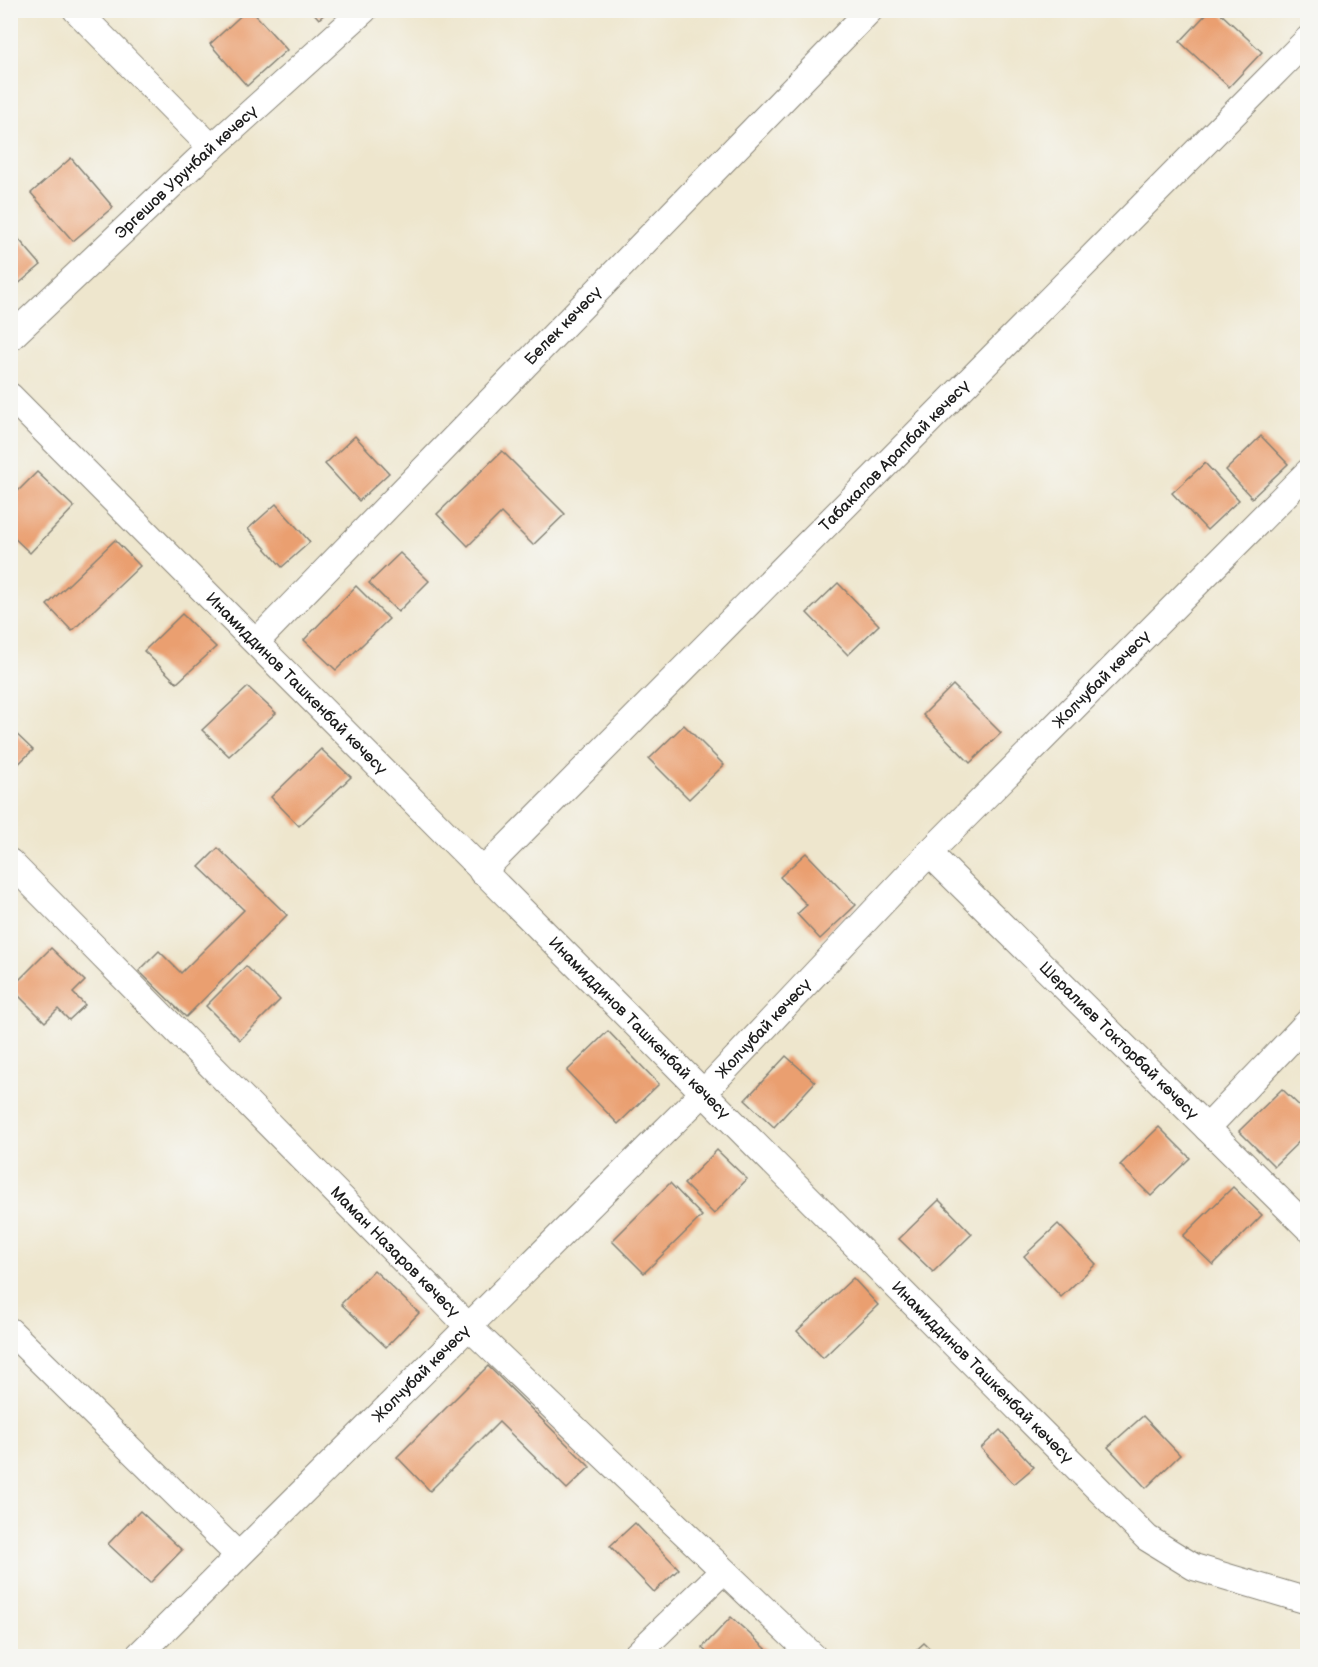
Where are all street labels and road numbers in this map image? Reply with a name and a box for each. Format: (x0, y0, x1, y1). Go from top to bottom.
street label: Эргешов Урунбай көчөсү (111, 101, 262, 243)
street label: Белек көчөсү (521, 282, 606, 369)
street label: Табакалов Арапбай көчөсү (815, 376, 974, 536)
street label: Инамиддинов Ташкенбай көчөсү (202, 589, 392, 779)
street label: Жолчубай көчөсү (1049, 626, 1155, 732)
street label: Инамиддинов Ташкенбай көчөсү (545, 933, 734, 1124)
street label: Шералиев Токторбай көчөсү (1035, 958, 1203, 1124)
street label: Жолчубай көчөсү (712, 974, 816, 1083)
street label: Маман Назаров көчөсү (326, 1183, 464, 1322)
street label: Инамиддинов Ташкенбай көчөсү (888, 1277, 1077, 1468)
street label: Жолчубай көчөсү (368, 1321, 475, 1426)

